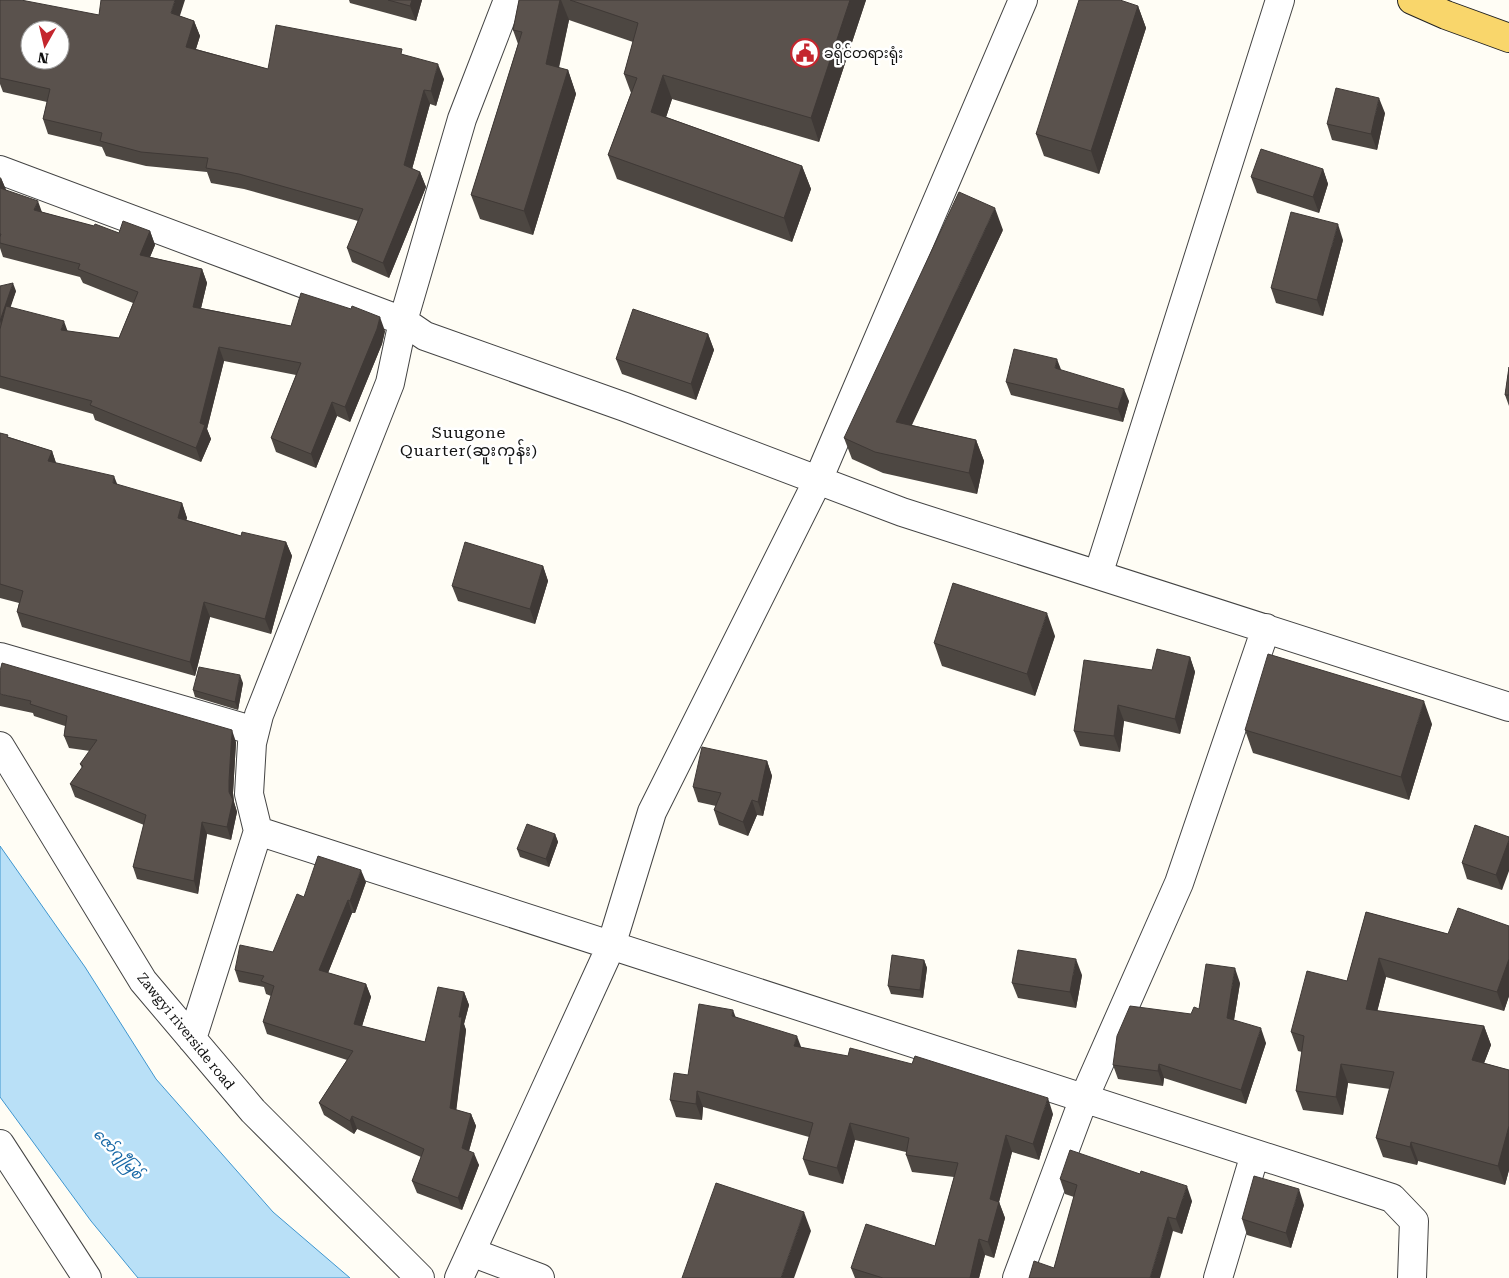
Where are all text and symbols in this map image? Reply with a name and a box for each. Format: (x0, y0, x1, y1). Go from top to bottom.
north arrow (20, 20, 70, 70)
public building icon: ခရိုင်တရားရုံး (790, 38, 820, 68)
place label: ခရိုင်တရားရုံး (824, 43, 903, 65)
text: N (37, 49, 50, 67)
district label: Suugone Quarter(ဆူးကုန်း) (400, 423, 538, 465)
street label: Zawgyi riverside road (134, 970, 238, 1092)
water label: ဇော်ဂျီမြစ် (87, 1123, 149, 1186)

